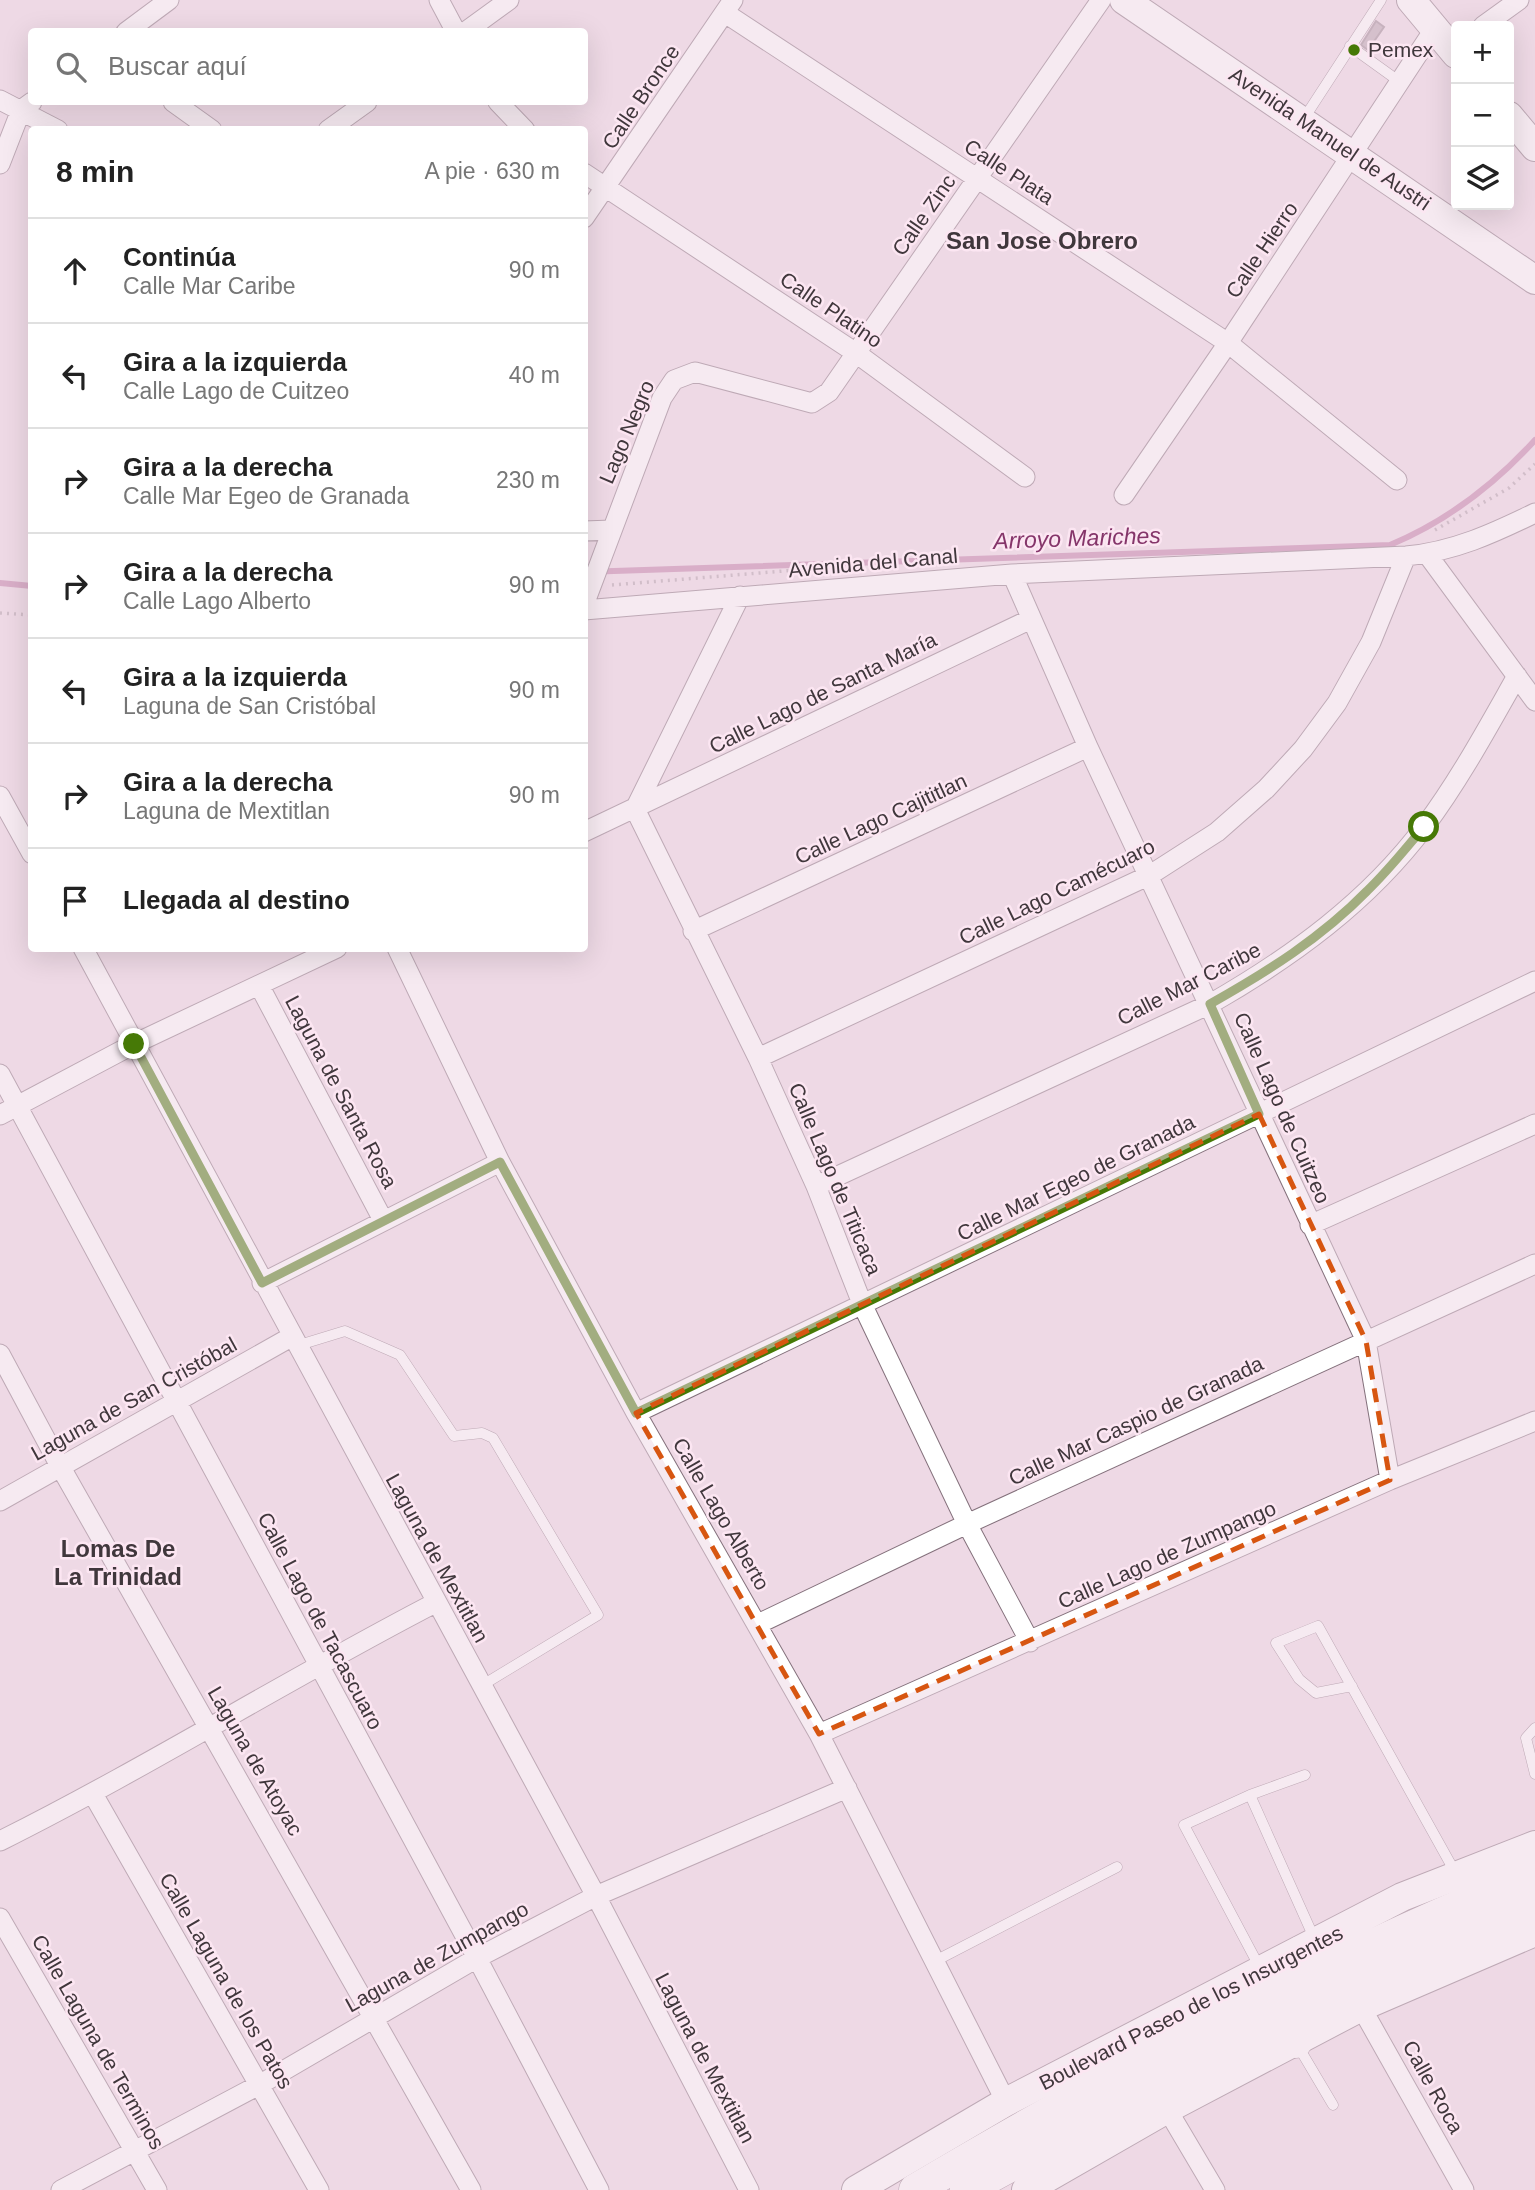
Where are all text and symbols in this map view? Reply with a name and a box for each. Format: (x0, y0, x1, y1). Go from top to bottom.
map controls (1451, 21, 1514, 210)
button: + (1451, 21, 1514, 84)
search box (28, 28, 588, 105)
place label: Pemex (1368, 38, 1434, 61)
street label: Calle Bronce (597, 40, 684, 153)
marker: Pemex (1346, 42, 1362, 58)
icon: search (52, 48, 90, 86)
text: Buscar aquí (108, 51, 247, 81)
street label: Avenida Manuel de Austri (1225, 63, 1435, 215)
button: − (1451, 84, 1514, 147)
street label: Calle Plata (960, 134, 1058, 209)
button: layers (1451, 147, 1514, 210)
text: 8 min (56, 155, 134, 188)
text: A pie · 630 m (424, 158, 560, 184)
street label: Calle Zinc (887, 170, 960, 260)
street label: Calle Hierro (1221, 197, 1302, 302)
district label: San Jose Obrero (946, 227, 1138, 254)
text: Continúa (123, 242, 236, 272)
icon: ahead (56, 252, 94, 290)
text: 90 m (509, 257, 560, 283)
street label: Calle Platino (776, 267, 887, 352)
text: Calle Mar Caribe (123, 273, 296, 299)
text: Gira a la izquierda (123, 347, 347, 377)
icon: left (56, 357, 94, 395)
text: 40 m (509, 362, 560, 388)
street label: Lago Negro (595, 377, 659, 487)
text: Calle Lago de Cuitzeo (123, 378, 349, 404)
text: Gira a la derecha (123, 452, 333, 482)
icon: right (56, 462, 94, 500)
text: 230 m (496, 467, 560, 493)
text: Calle Mar Egeo de Granada (123, 483, 409, 509)
water label: Arroyo Mariches (991, 522, 1162, 554)
street label: Avenida del Canal (787, 544, 959, 581)
text: Gira a la derecha (123, 557, 333, 587)
icon: right (56, 567, 94, 605)
text: 90 m (509, 572, 560, 598)
text: Calle Lago Alberto (123, 588, 311, 614)
street label: Calle Lago de Santa María (705, 627, 940, 758)
text: Gira a la izquierda (123, 662, 347, 692)
icon: left (56, 672, 94, 710)
text: 90 m (509, 677, 560, 703)
text: Laguna de San Cristóbal (123, 693, 376, 719)
text: Gira a la derecha (123, 767, 333, 797)
street label: Calle Lago Cajititlan (791, 769, 970, 868)
icon: right (56, 777, 94, 815)
text: 90 m (509, 782, 560, 808)
text: Laguna de Mextitlan (123, 798, 330, 824)
route start (1408, 811, 1439, 842)
street label: Calle Lago Camécuaro (955, 834, 1158, 949)
icon: arrive (56, 882, 94, 920)
text: Llegada al destino (123, 885, 350, 915)
street label: Calle Mar Caribe (1113, 938, 1264, 1030)
street label: Laguna de Santa Rosa (281, 992, 402, 1192)
street label: Calle Lago de Cuitzeo (1230, 1009, 1335, 1207)
route end (118, 1028, 149, 1059)
street label: Calle Lago de Titicaca (785, 1079, 887, 1279)
street label: Calle Mar Egeo de Granada (953, 1110, 1199, 1245)
street label: Laguna de San Cristóbal (27, 1332, 240, 1465)
street label: Calle Mar Caspio de Granada (1005, 1351, 1267, 1490)
street label: Calle Lago Alberto (669, 1434, 774, 1594)
street label: Laguna de Mextitlan (382, 1469, 493, 1646)
street label: Calle Lago de Zumpango (1054, 1496, 1279, 1613)
street label: Calle Lago de Tacascuaro (253, 1508, 388, 1733)
district label: Lomas De La Trinidad (54, 1535, 182, 1590)
street label: Laguna de Atoyac (203, 1682, 307, 1839)
street label: Calle Laguna de los Patos (155, 1869, 298, 2093)
street label: Laguna de Zumpango (341, 1897, 532, 2016)
street label: Boulevard Paseo de los Insurgentes (1035, 1921, 1346, 2094)
street label: Calle Laguna de Terminos (28, 1931, 169, 2153)
street label: Laguna de Mextitlan (651, 1969, 760, 2147)
street label: Calle Roca (1398, 2036, 1469, 2138)

